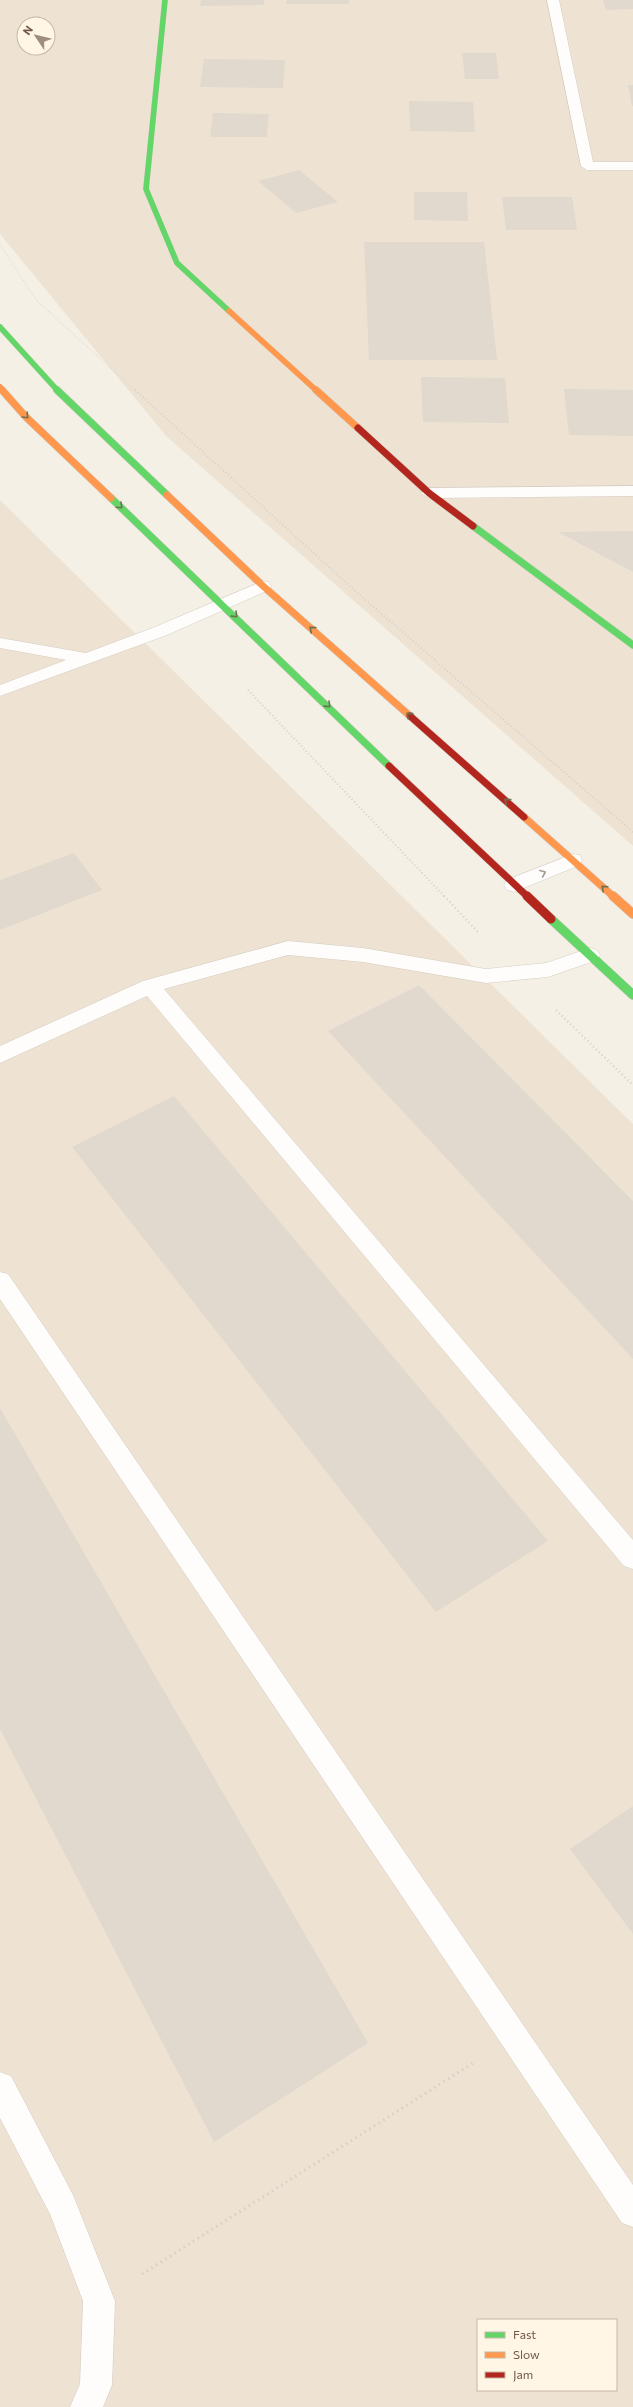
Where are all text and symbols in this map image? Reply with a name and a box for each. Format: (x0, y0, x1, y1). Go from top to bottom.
north arrow (16, 16, 56, 56)
text: N (20, 23, 35, 37)
one-way arrow (21, 411, 29, 419)
one-way arrow (115, 501, 123, 509)
one-way arrow (230, 610, 238, 618)
one-way arrow (309, 627, 317, 634)
one-way arrow (323, 700, 331, 708)
one-way arrow (407, 713, 414, 720)
one-way arrow (504, 799, 511, 806)
one-way arrow (540, 869, 547, 877)
one-way arrow (601, 885, 609, 892)
legend (477, 2319, 617, 2391)
text: Fast (513, 2327, 536, 2341)
text: Slow (513, 2347, 540, 2361)
text: Jam (513, 2367, 533, 2382)

